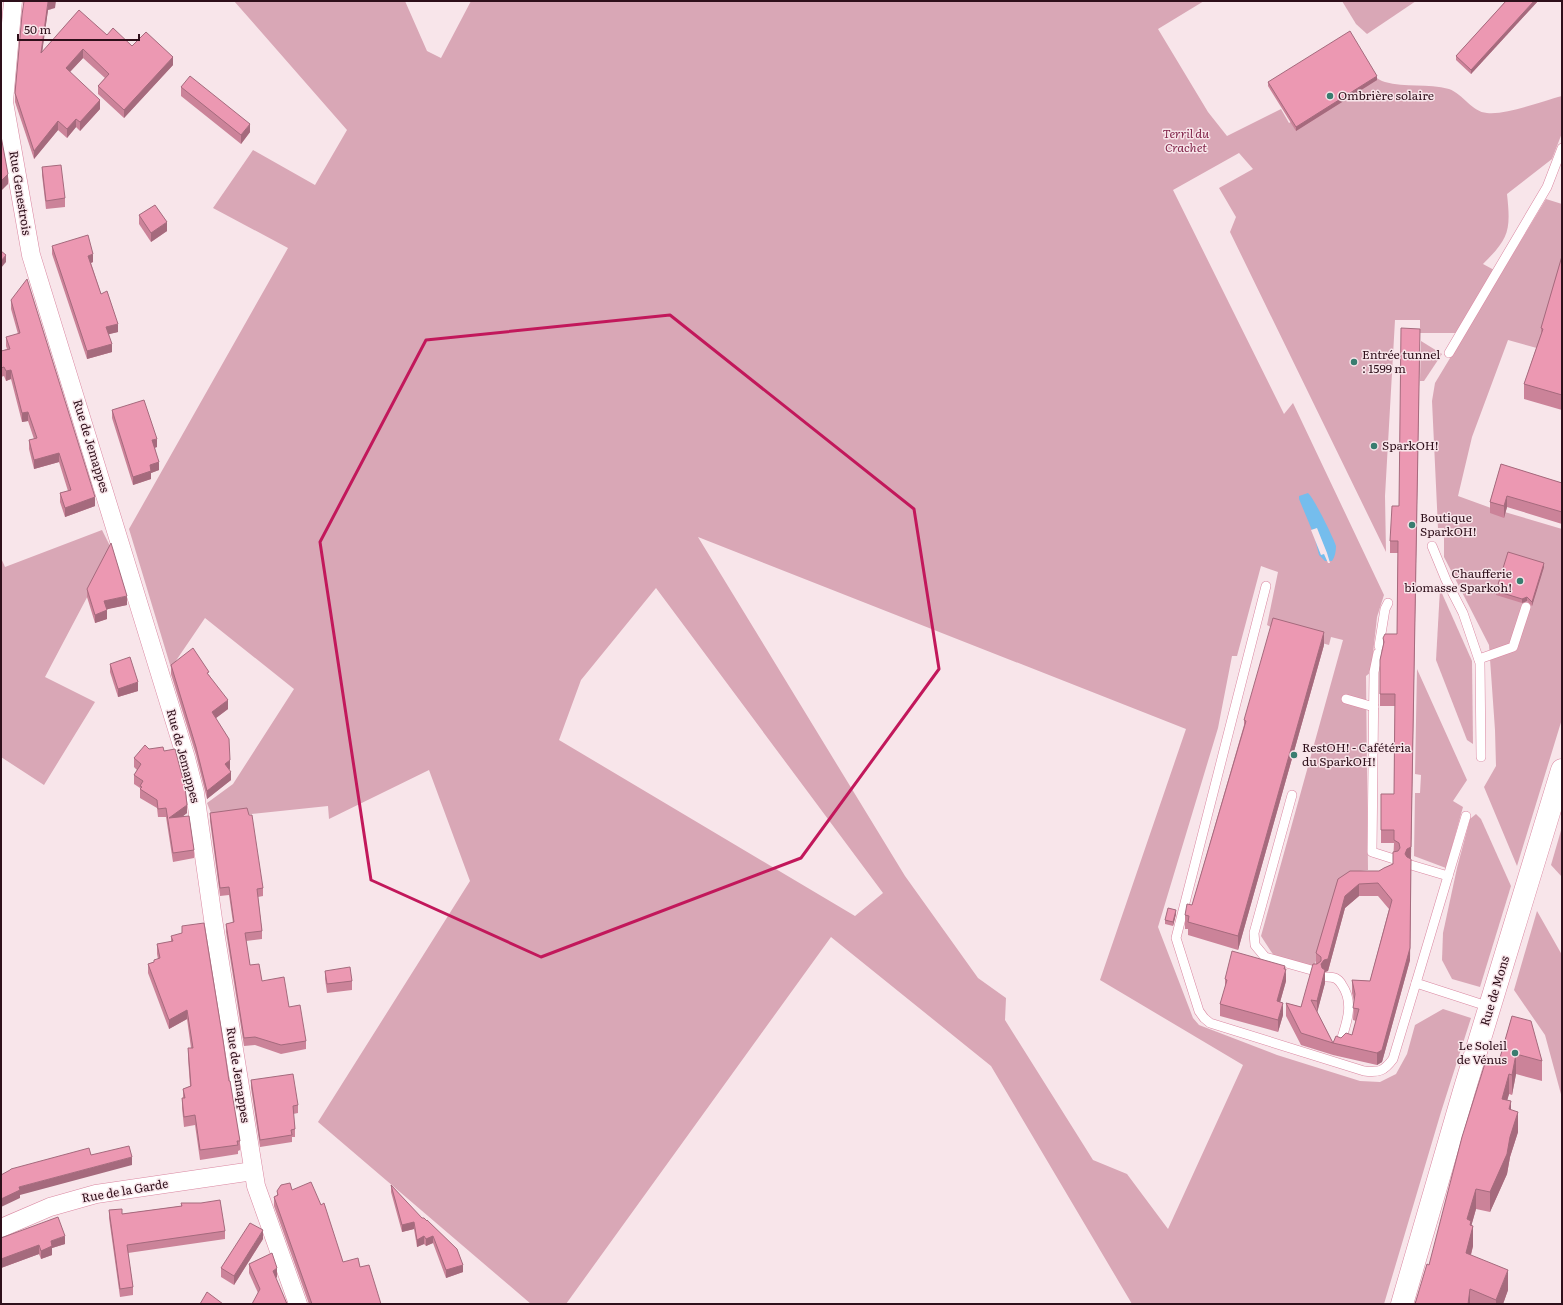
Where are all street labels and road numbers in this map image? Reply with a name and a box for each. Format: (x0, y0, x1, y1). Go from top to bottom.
street label: Rue Genestrois (5, 149, 37, 237)
street label: Rue de Jemappes (69, 397, 115, 495)
street label: Rue de Jemappes (163, 707, 205, 805)
street label: Rue de Mons (1475, 953, 1513, 1028)
street label: Rue de Jemappes (223, 1026, 256, 1125)
street label: Rue de la Garde (80, 1174, 169, 1206)

